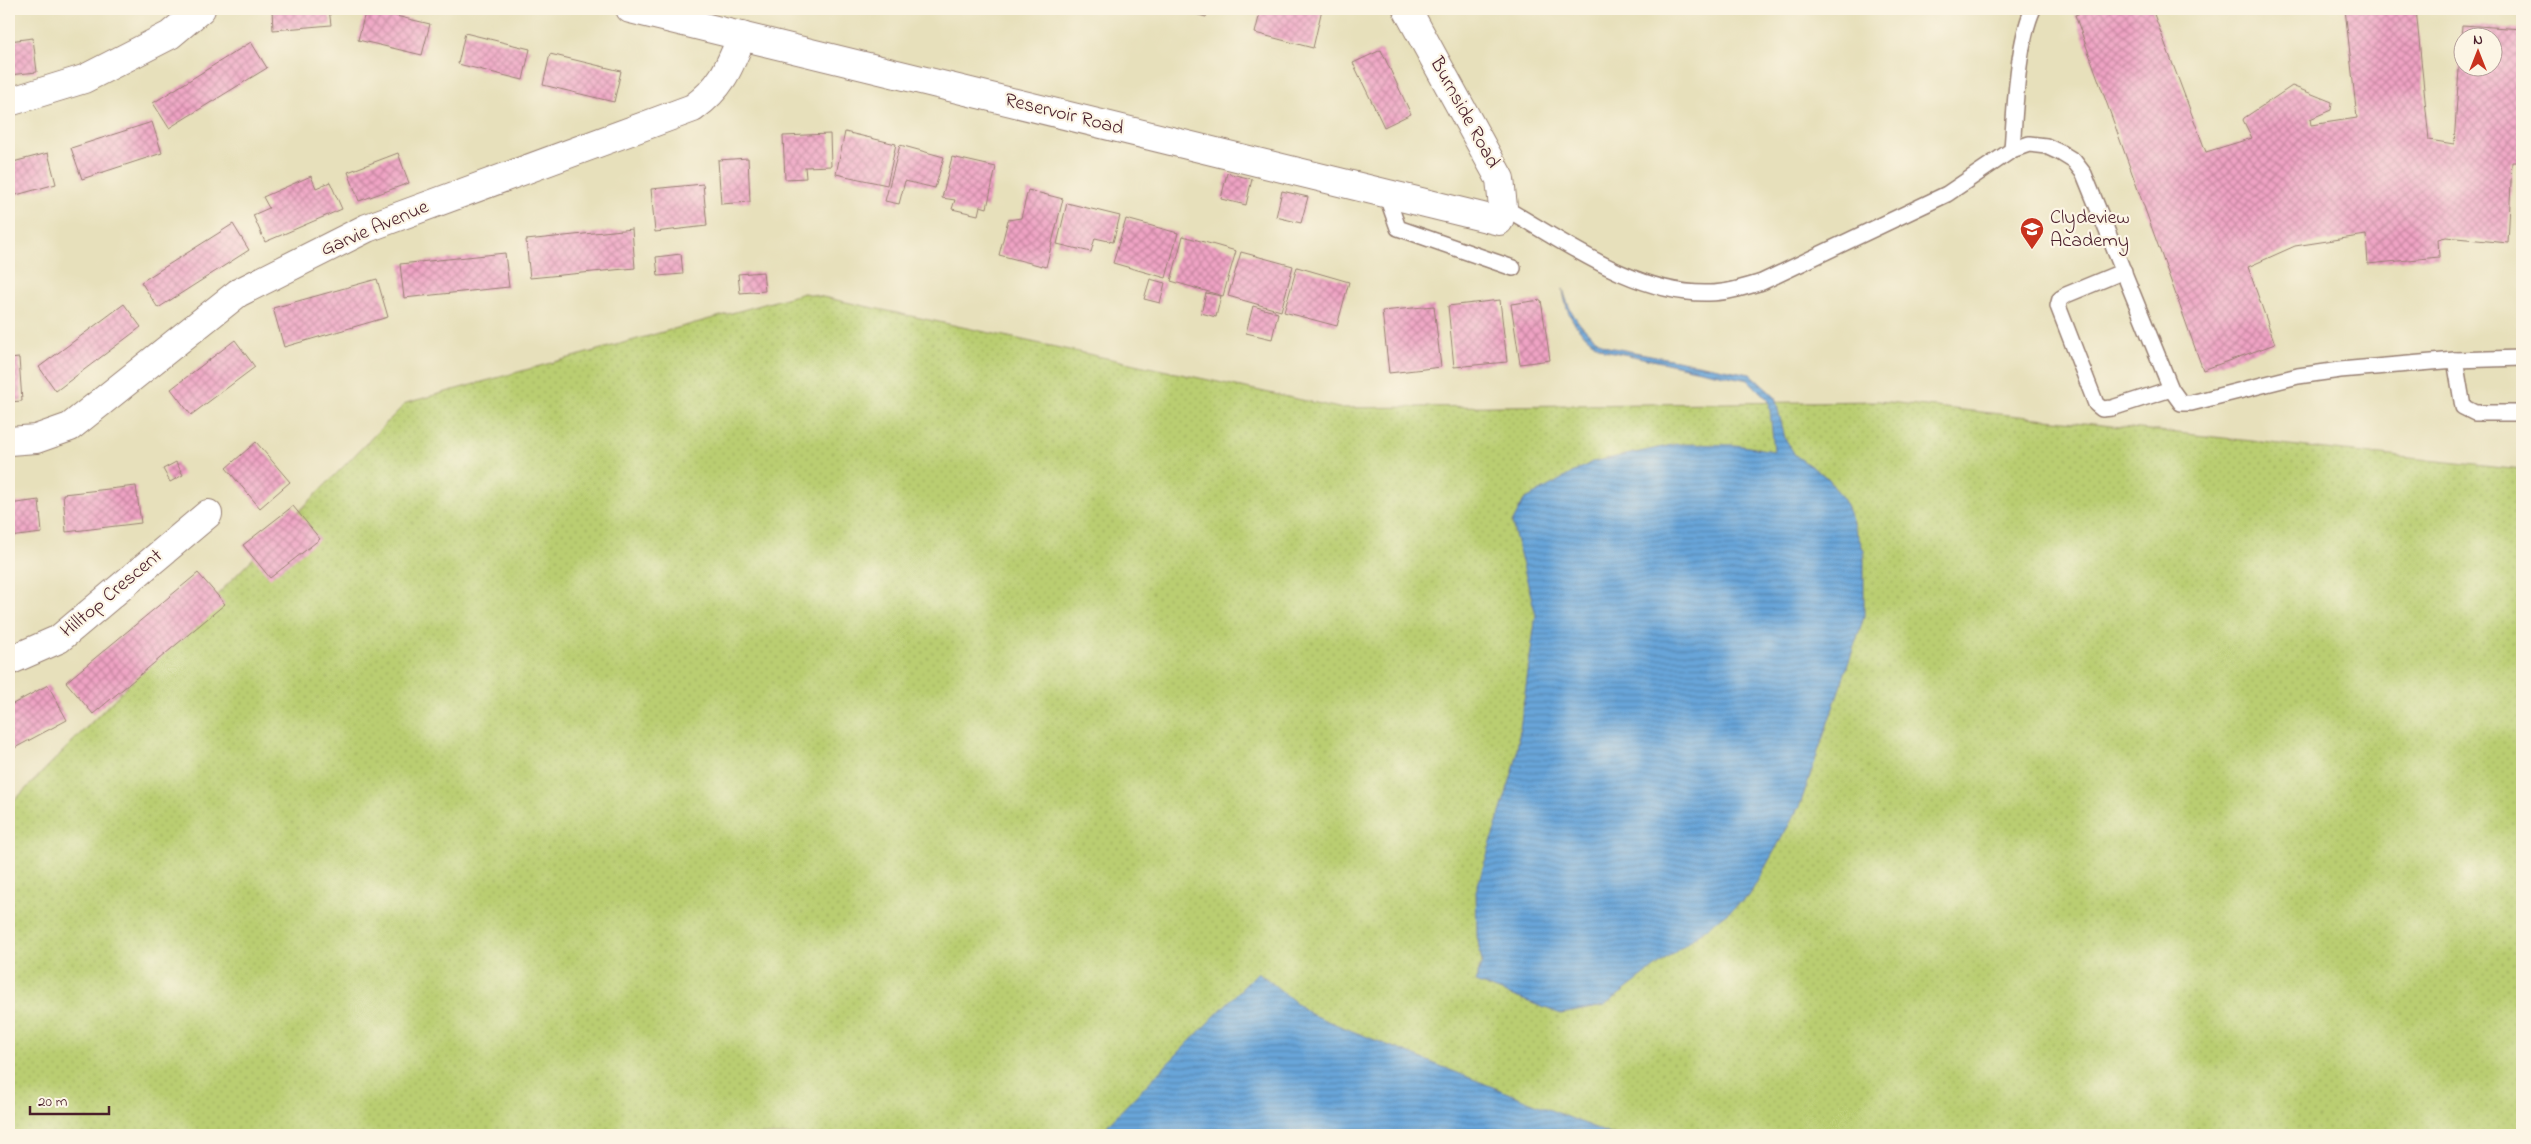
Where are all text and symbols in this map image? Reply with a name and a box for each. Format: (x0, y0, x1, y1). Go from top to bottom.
north arrow (2454, 28, 2504, 78)
text: N (2473, 30, 2483, 51)
street label: Burnside Road (1421, 51, 1507, 174)
street label: Reservoir Road (1001, 86, 1127, 144)
street label: Garvie Avenue (317, 193, 433, 265)
place label: Clydeview Academy (2050, 204, 2130, 256)
school or university icon: Clydeview Academy (2019, 216, 2045, 250)
street label: Hilltop Crescent (55, 542, 170, 646)
scale bar (30, 1084, 109, 1116)
text: 20 m (38, 1091, 68, 1113)

